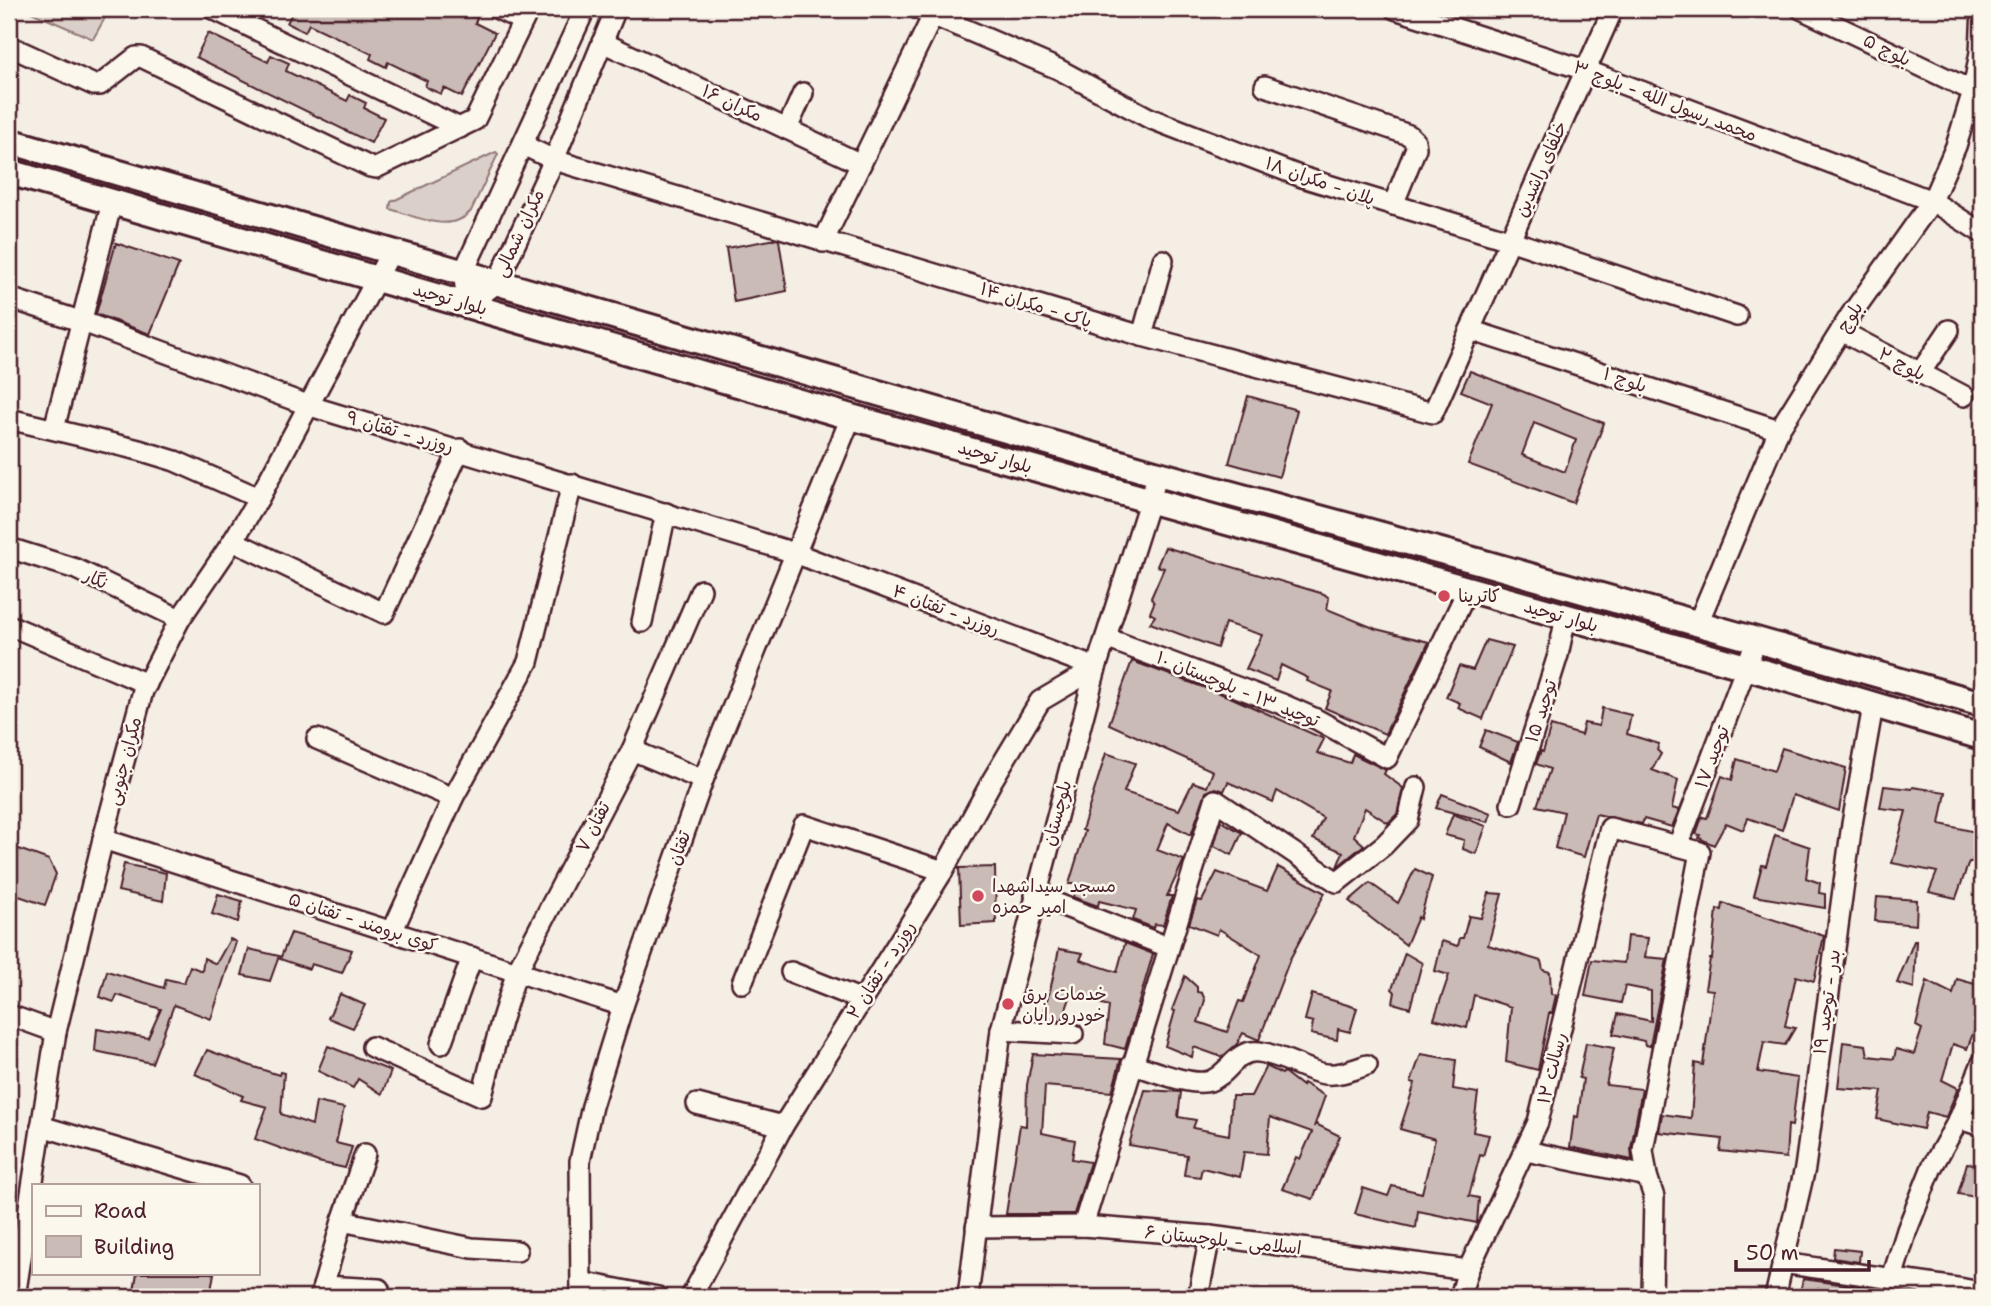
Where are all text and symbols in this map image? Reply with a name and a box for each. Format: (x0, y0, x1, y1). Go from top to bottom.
street label: بلوچ ۵ (1859, 28, 1915, 72)
street label: محمد رسول الله - بلوچ ۳ (1570, 55, 1760, 147)
street label: مکران ۱۶ (698, 79, 766, 127)
street label: خلفای راشدین (1509, 117, 1573, 221)
street label: پلان - مکران ۱۸ (1262, 151, 1378, 211)
street label: مکران شمالی (488, 185, 550, 281)
street label: بلوار توحید (410, 277, 490, 321)
street label: پاک - مکران ۱۴ (977, 277, 1095, 333)
street label: بلوچ (1831, 297, 1869, 337)
street label: بلوچ ۲ (1874, 342, 1930, 386)
street label: بلوچ ۱ (1600, 362, 1650, 398)
street label: روزرد - تفتان ۹ (344, 405, 456, 459)
street label: بلوار توحید (955, 435, 1035, 479)
street label: نگار (79, 562, 112, 595)
street label: روزرد - تفتان ۴ (889, 579, 1003, 641)
place label: کاترینا (1458, 584, 1500, 608)
marker: کاترینا (1436, 588, 1452, 604)
street label: بلوار توحید (1521, 594, 1601, 638)
street label: توحید ۱۳ - بلوچستان ۱۰ (1153, 645, 1324, 733)
street label: توحید ۱۵ (1520, 676, 1563, 746)
street label: مکران جنوبی (101, 714, 147, 808)
street label: توحید ۱۷ (1689, 722, 1735, 792)
street label: بلوچستان (1037, 777, 1077, 849)
street label: تفتان ۷ (570, 797, 616, 856)
street label: تفتان (662, 827, 697, 869)
place label: مسجد سیداشهدا امیر حمزه (992, 874, 1116, 919)
street label: کوی برومند - تفتان ۵ (285, 887, 441, 958)
marker: مسجد سیداشهدا امیر حمزه (970, 888, 986, 904)
street label: روزرد - تفتان ۲ (841, 916, 921, 1024)
street label: بدر - توحید ۱۹ (1808, 948, 1846, 1056)
place label: خدمات برق خودرو رایان (1022, 982, 1107, 1027)
marker: خدمات برق خودرو رایان (1000, 996, 1016, 1012)
street label: رسالت ۱۲ (1532, 1030, 1572, 1106)
legend (32, 1184, 259, 1274)
text: Road (94, 1197, 147, 1225)
street label: اسلامی - بلوچستان ۶ (1143, 1220, 1303, 1260)
scale bar (1736, 1229, 1868, 1273)
text: Building (94, 1233, 174, 1261)
text: 50 m (1746, 1239, 1799, 1267)

